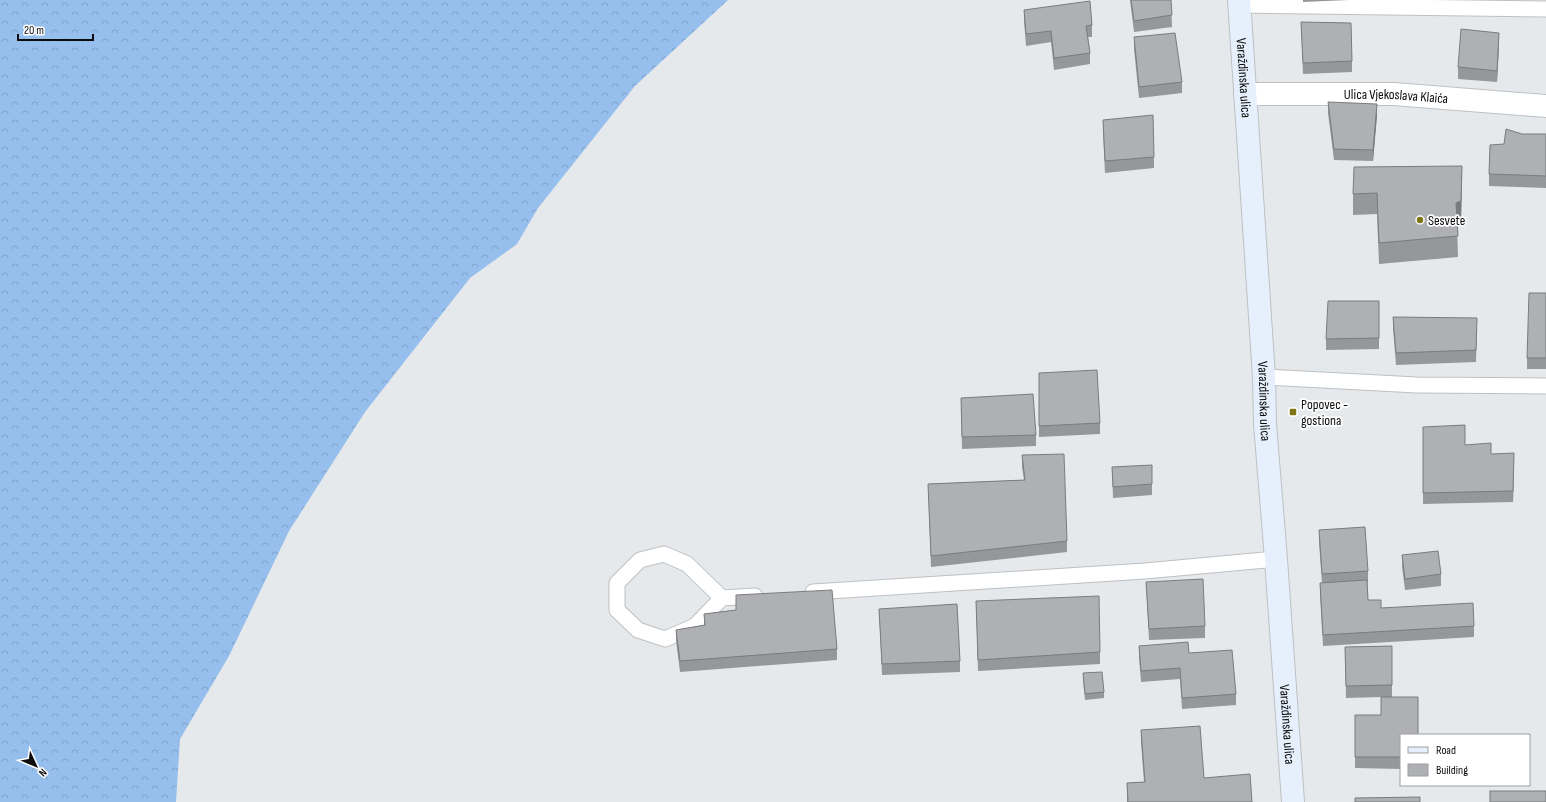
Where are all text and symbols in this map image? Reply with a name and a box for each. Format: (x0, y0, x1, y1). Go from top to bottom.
scale bar (18, 16, 93, 42)
text: 20 m (24, 23, 44, 38)
street label: Varaždinska ulica (1233, 37, 1255, 118)
street label: Ulica Vjekoslava Klaića (1344, 86, 1449, 107)
place label: Sesvete (1428, 212, 1465, 229)
marker: Sesvete (1415, 215, 1425, 225)
street label: Varaždinska ulica (1254, 361, 1274, 442)
place label: Popovec - gostiona (1301, 396, 1348, 429)
marker: Popovec - gostiona (1288, 407, 1298, 417)
street label: Varaždinska ulica (1276, 684, 1298, 765)
legend (1400, 734, 1530, 786)
text: Road (1436, 743, 1456, 758)
north arrow (16, 746, 56, 786)
text: Building (1436, 763, 1468, 778)
text: N (36, 766, 50, 779)

